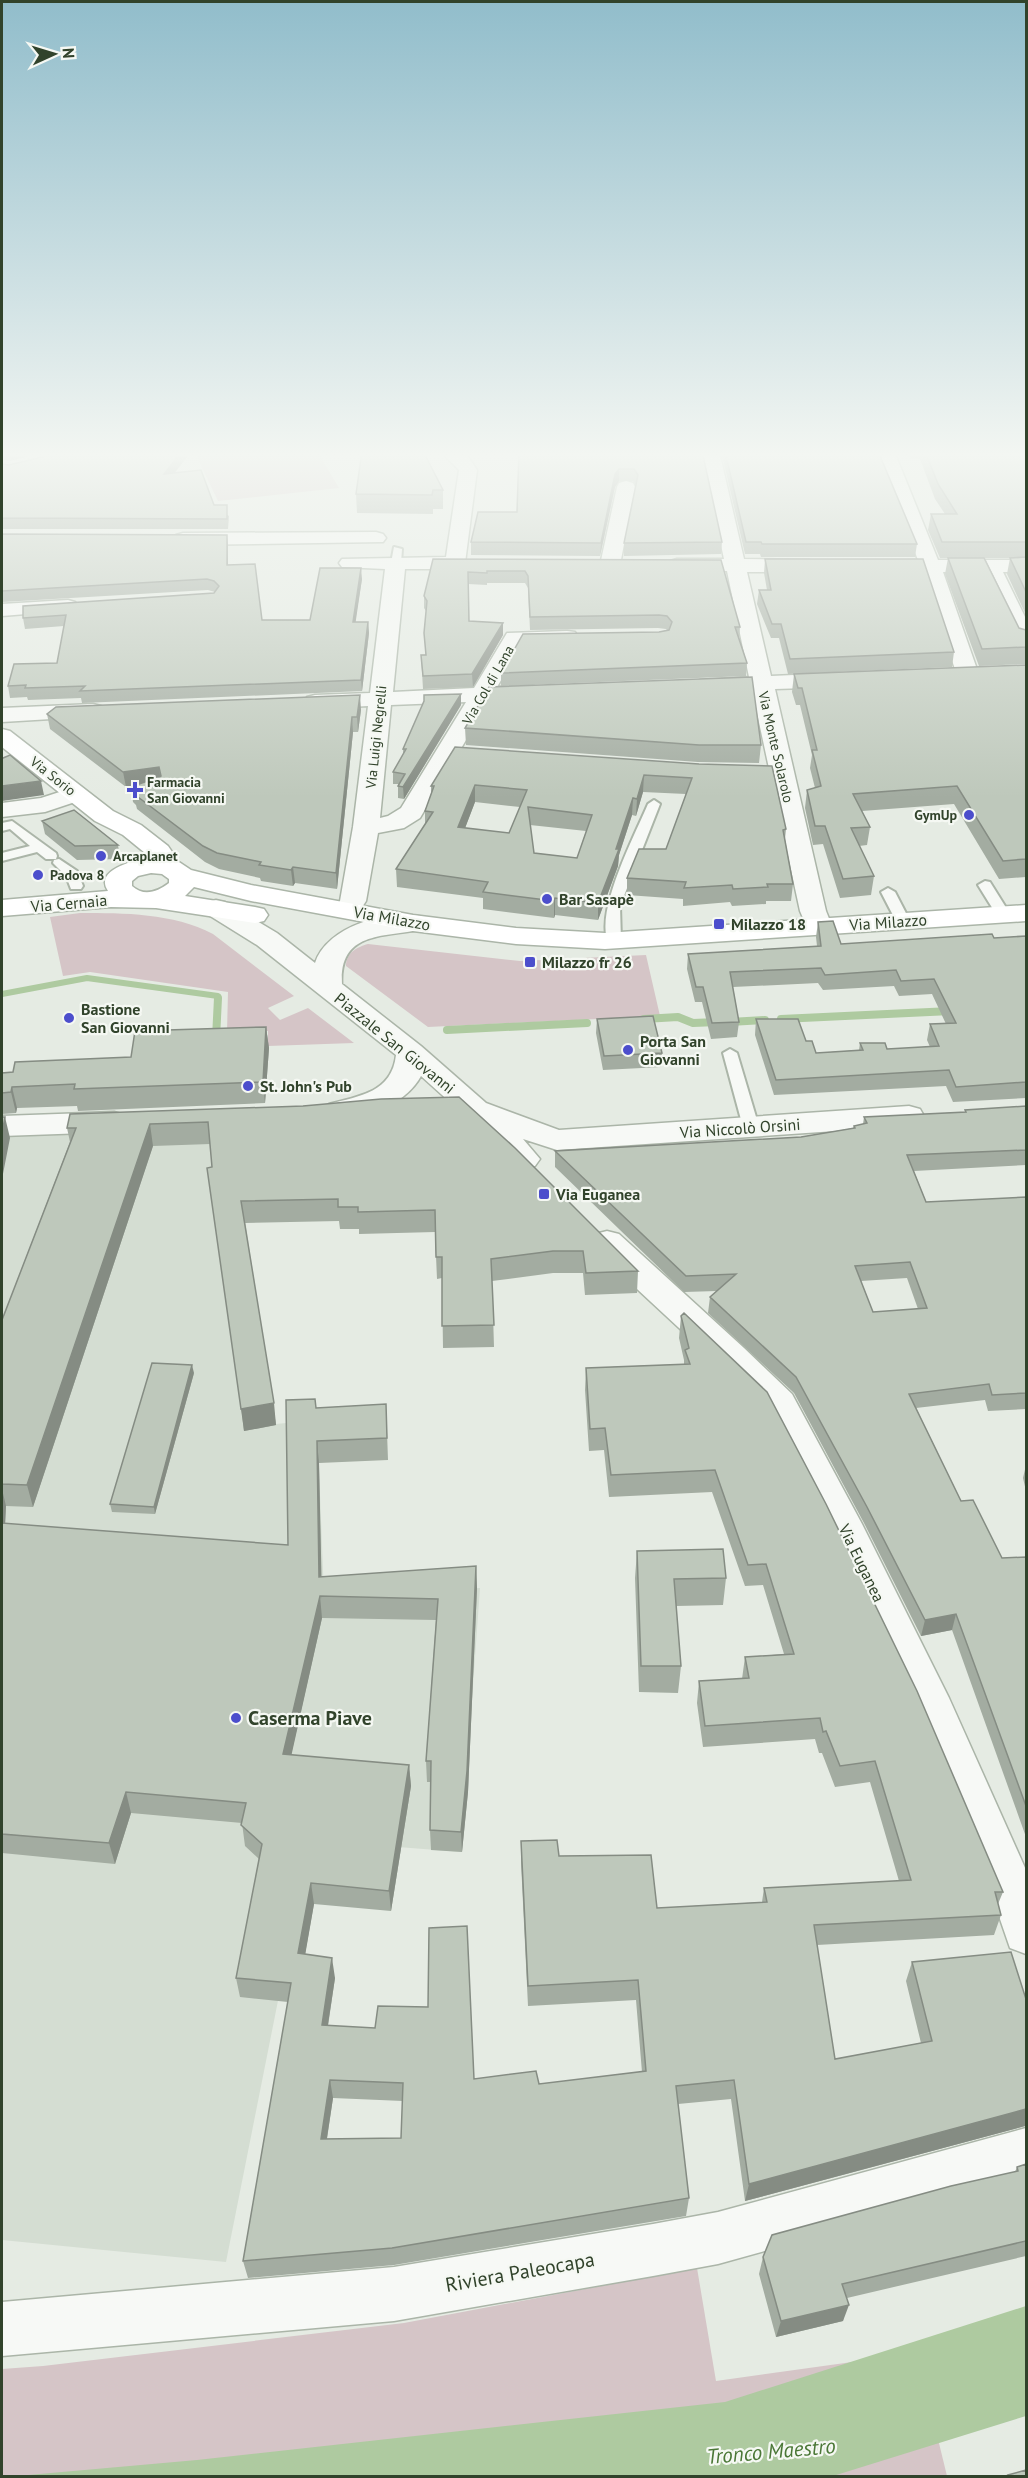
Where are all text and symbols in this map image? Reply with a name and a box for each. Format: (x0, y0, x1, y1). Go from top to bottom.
north arrow (24, 24, 84, 84)
text: N (59, 47, 79, 59)
street label: Via Col di Lana (458, 642, 518, 729)
street label: Via Luigi Negrelli (362, 685, 390, 790)
street label: Via Monte Solarolo (754, 689, 798, 805)
street label: Via Sorio (26, 752, 80, 800)
place label: Farmacia San Giovanni (147, 773, 225, 807)
marker: Farmacia San Giovanni (128, 783, 142, 797)
place label: GymUp (914, 806, 957, 824)
marker: GymUp (962, 808, 976, 822)
place label: Arcaplanet (113, 847, 178, 865)
marker: Arcaplanet (94, 849, 108, 863)
place label: Padova 8 (50, 866, 105, 884)
marker: Padova 8 (31, 868, 45, 882)
place label: Bar Sasapè (559, 889, 634, 909)
street label: Via Cernaia (29, 890, 108, 916)
marker: Bar Sasapè (540, 892, 554, 906)
street label: Via Milazzo (351, 901, 432, 935)
street label: Via Milazzo (848, 909, 927, 935)
place label: Milazzo 18 (731, 914, 806, 934)
marker: Milazzo 18 (712, 917, 726, 931)
place label: Milazzo fr 26 (542, 952, 632, 972)
marker: Milazzo fr 26 (523, 955, 537, 969)
street label: Piazzale San Giovanni (330, 988, 460, 1098)
place label: Bastione San Giovanni (81, 999, 170, 1037)
marker: Bastione San Giovanni (62, 1011, 76, 1025)
place label: Porta San Giovanni (640, 1031, 706, 1069)
marker: Porta San Giovanni (621, 1043, 635, 1057)
place label: St. John's Pub (260, 1076, 352, 1096)
marker: St. John's Pub (241, 1079, 255, 1093)
street label: Via Niccolò Orsini (678, 1114, 801, 1142)
place label: Via Euganea (555, 1184, 640, 1204)
marker: Via Euganea (537, 1187, 551, 1201)
street label: Via Euganea (834, 1520, 889, 1605)
place label: Caserma Piave (248, 1705, 372, 1731)
marker: Caserma Piave (229, 1711, 243, 1725)
street label: Riviera Paleocapa (443, 2246, 597, 2298)
water label: Tronco Maestro (705, 2432, 837, 2470)

